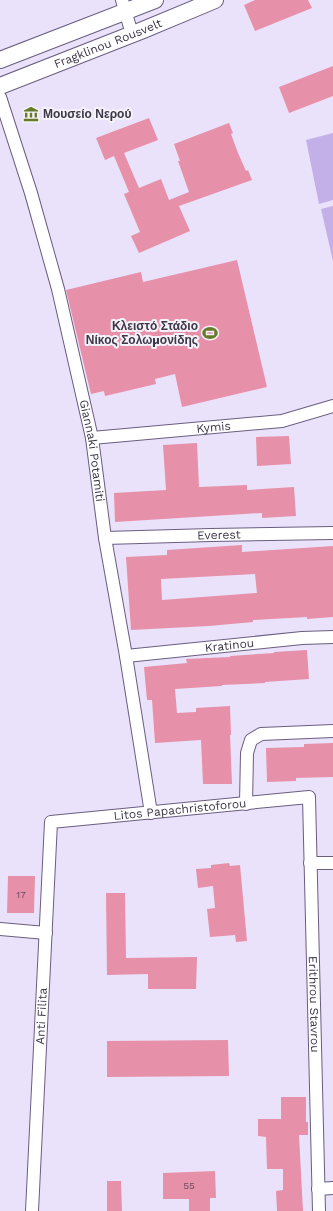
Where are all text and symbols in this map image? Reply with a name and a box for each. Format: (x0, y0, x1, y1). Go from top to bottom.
street label: Fragklinou Rousvelt (52, 16, 164, 71)
museum icon: Μουσείο Νερού (22, 105, 40, 123)
place label: Μουσείο Νερού (43, 107, 131, 121)
place label: Κλειστό Στάδιο Νίκος Σολωμονίδης (86, 319, 198, 347)
sports icon: Κλειστό Στάδιο Νίκος Σολωμονίδης (201, 324, 219, 342)
street label: Giannaki Potamiti (76, 398, 107, 503)
street label: Kymis (196, 419, 231, 436)
street label: Everest (197, 528, 241, 542)
street label: Kratinou (204, 636, 255, 655)
street label: Litos Papachristoforou (113, 796, 247, 823)
house number: 17 (16, 889, 26, 900)
street label: Erithrou Stavrou (306, 956, 322, 1053)
street label: Anti Filita (33, 987, 50, 1045)
house number: 55 (183, 1180, 195, 1191)

